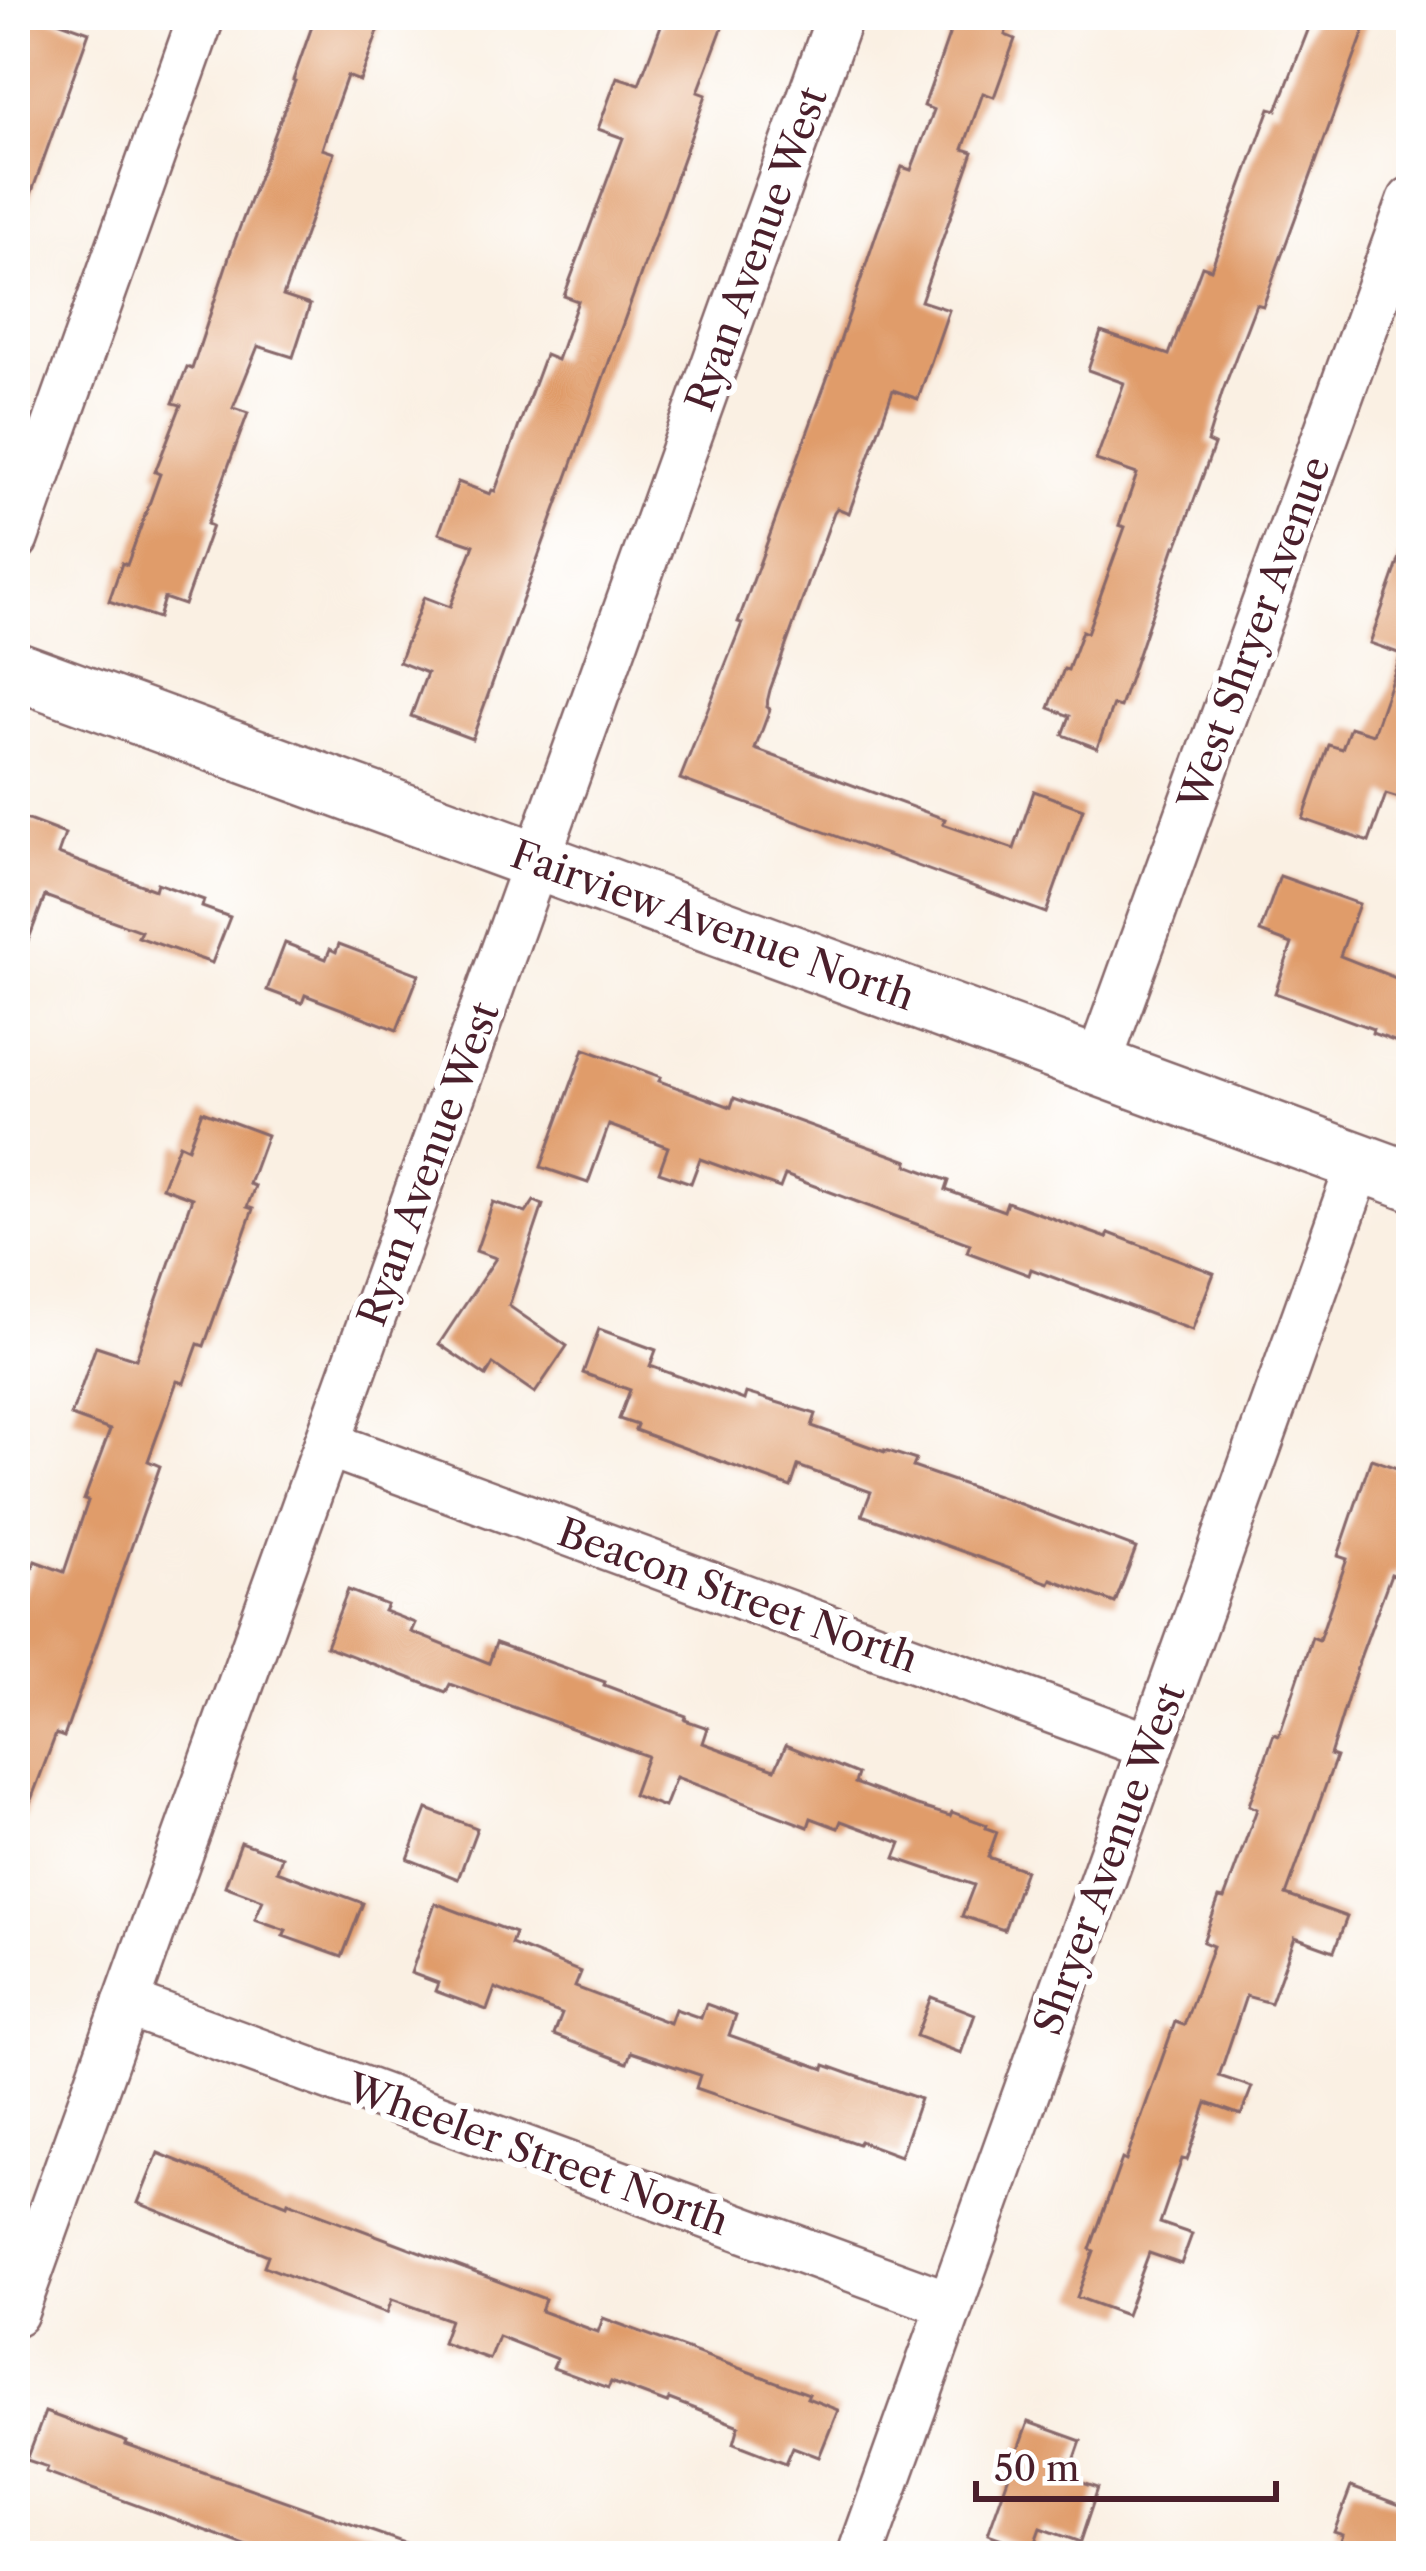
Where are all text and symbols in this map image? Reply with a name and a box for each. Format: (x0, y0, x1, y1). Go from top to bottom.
street label: Ryan Avenue West (675, 80, 837, 417)
street label: West Shryer Avenue (1167, 450, 1340, 817)
street label: Fairview Avenue North (505, 830, 921, 1020)
street label: Ryan Avenue West (347, 995, 509, 1332)
street label: Beacon Street North (551, 1508, 925, 1682)
street label: Shryer Avenue West (1023, 1677, 1195, 2041)
street label: Wheeler Street North (340, 2062, 735, 2245)
scale bar (976, 2427, 1276, 2501)
text: 50 m (994, 2446, 1079, 2490)

